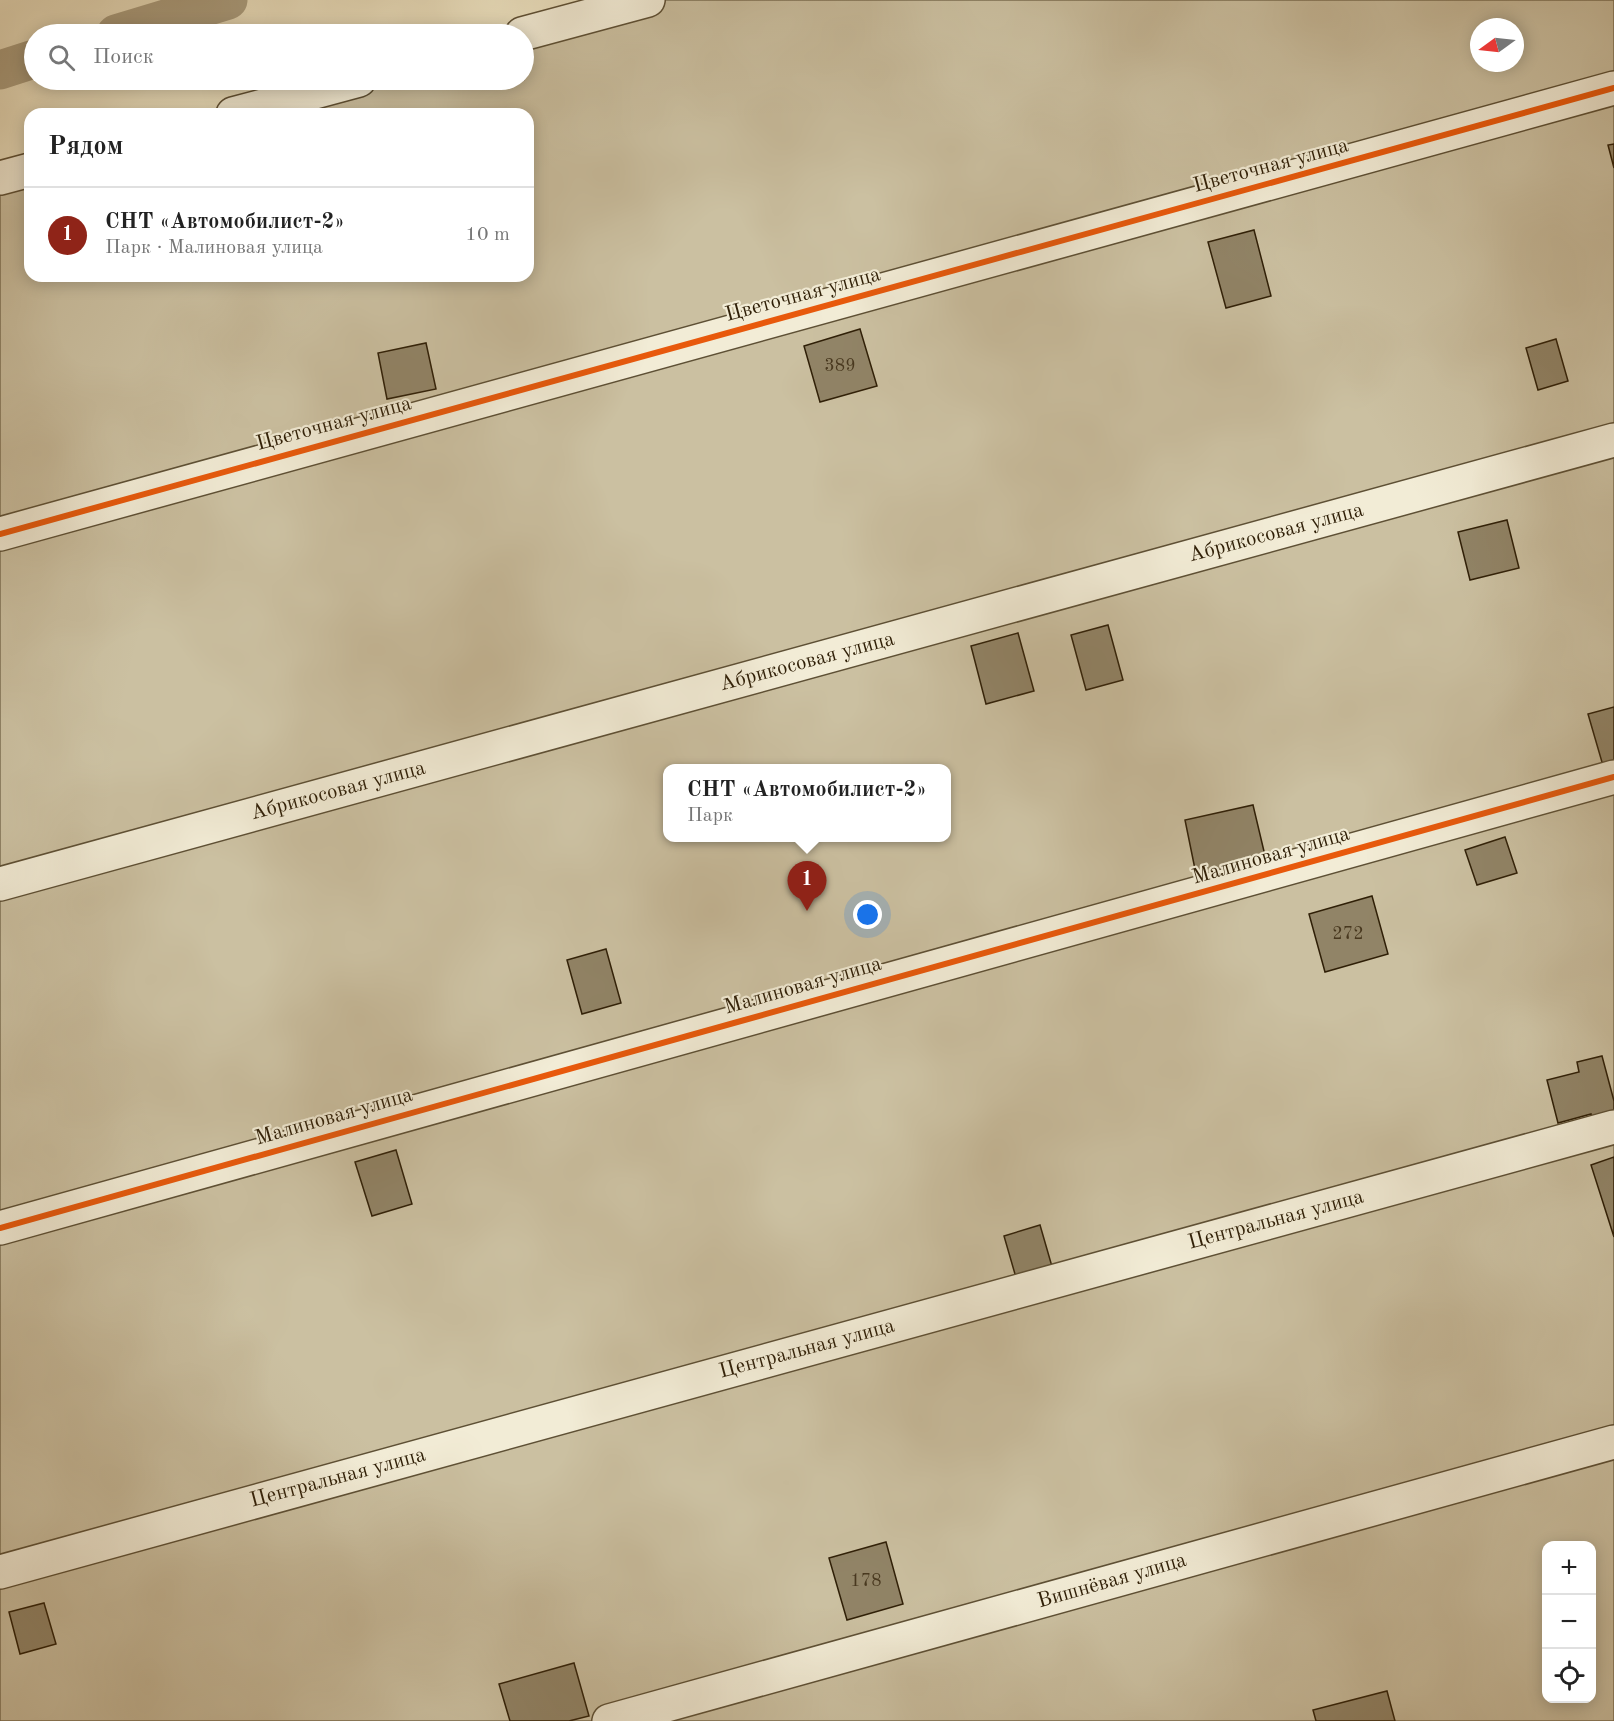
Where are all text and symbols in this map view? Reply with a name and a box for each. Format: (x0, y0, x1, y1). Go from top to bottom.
north arrow (1470, 18, 1524, 72)
search box (24, 24, 534, 90)
icon: search (45, 41, 78, 74)
text: Поиск (93, 46, 154, 68)
text: Рядом (48, 134, 123, 160)
street label: Цветочная улица (1191, 135, 1351, 197)
text: СНТ «Автомобилист-2» (105, 211, 345, 233)
text: 1 (62, 225, 73, 245)
text: 10 m (465, 225, 510, 245)
text: Парк · Малиновая улица (105, 238, 323, 258)
street label: Цветочная улица (723, 264, 883, 326)
house number: 389 (824, 357, 856, 375)
street label: Цветочная улица (254, 393, 414, 455)
street label: Абрикосовая улица (1186, 500, 1366, 566)
street label: Абрикосовая улица (717, 629, 897, 695)
street label: Абрикосовая улица (248, 758, 428, 824)
popup (663, 764, 951, 842)
text: СНТ «Автомобилист-2» (687, 779, 927, 801)
text: Парк (687, 806, 733, 826)
street label: Малиновая улица (1190, 823, 1352, 889)
pin: 1 (788, 862, 826, 911)
your location (853, 900, 882, 929)
house number: 272 (1332, 925, 1364, 943)
street label: Малиновая улица (722, 953, 884, 1019)
street label: Малиновая улица (253, 1084, 415, 1150)
street label: Центральная улица (1186, 1186, 1366, 1254)
street label: Центральная улица (717, 1315, 897, 1383)
street label: Центральная улица (248, 1444, 428, 1512)
map controls (1542, 1541, 1596, 1703)
button: + (1542, 1541, 1596, 1595)
street label: Вишнёвая улица (1035, 1550, 1189, 1612)
house number: 178 (850, 1572, 882, 1590)
button: − (1542, 1595, 1596, 1649)
button: locate (1542, 1649, 1596, 1703)

